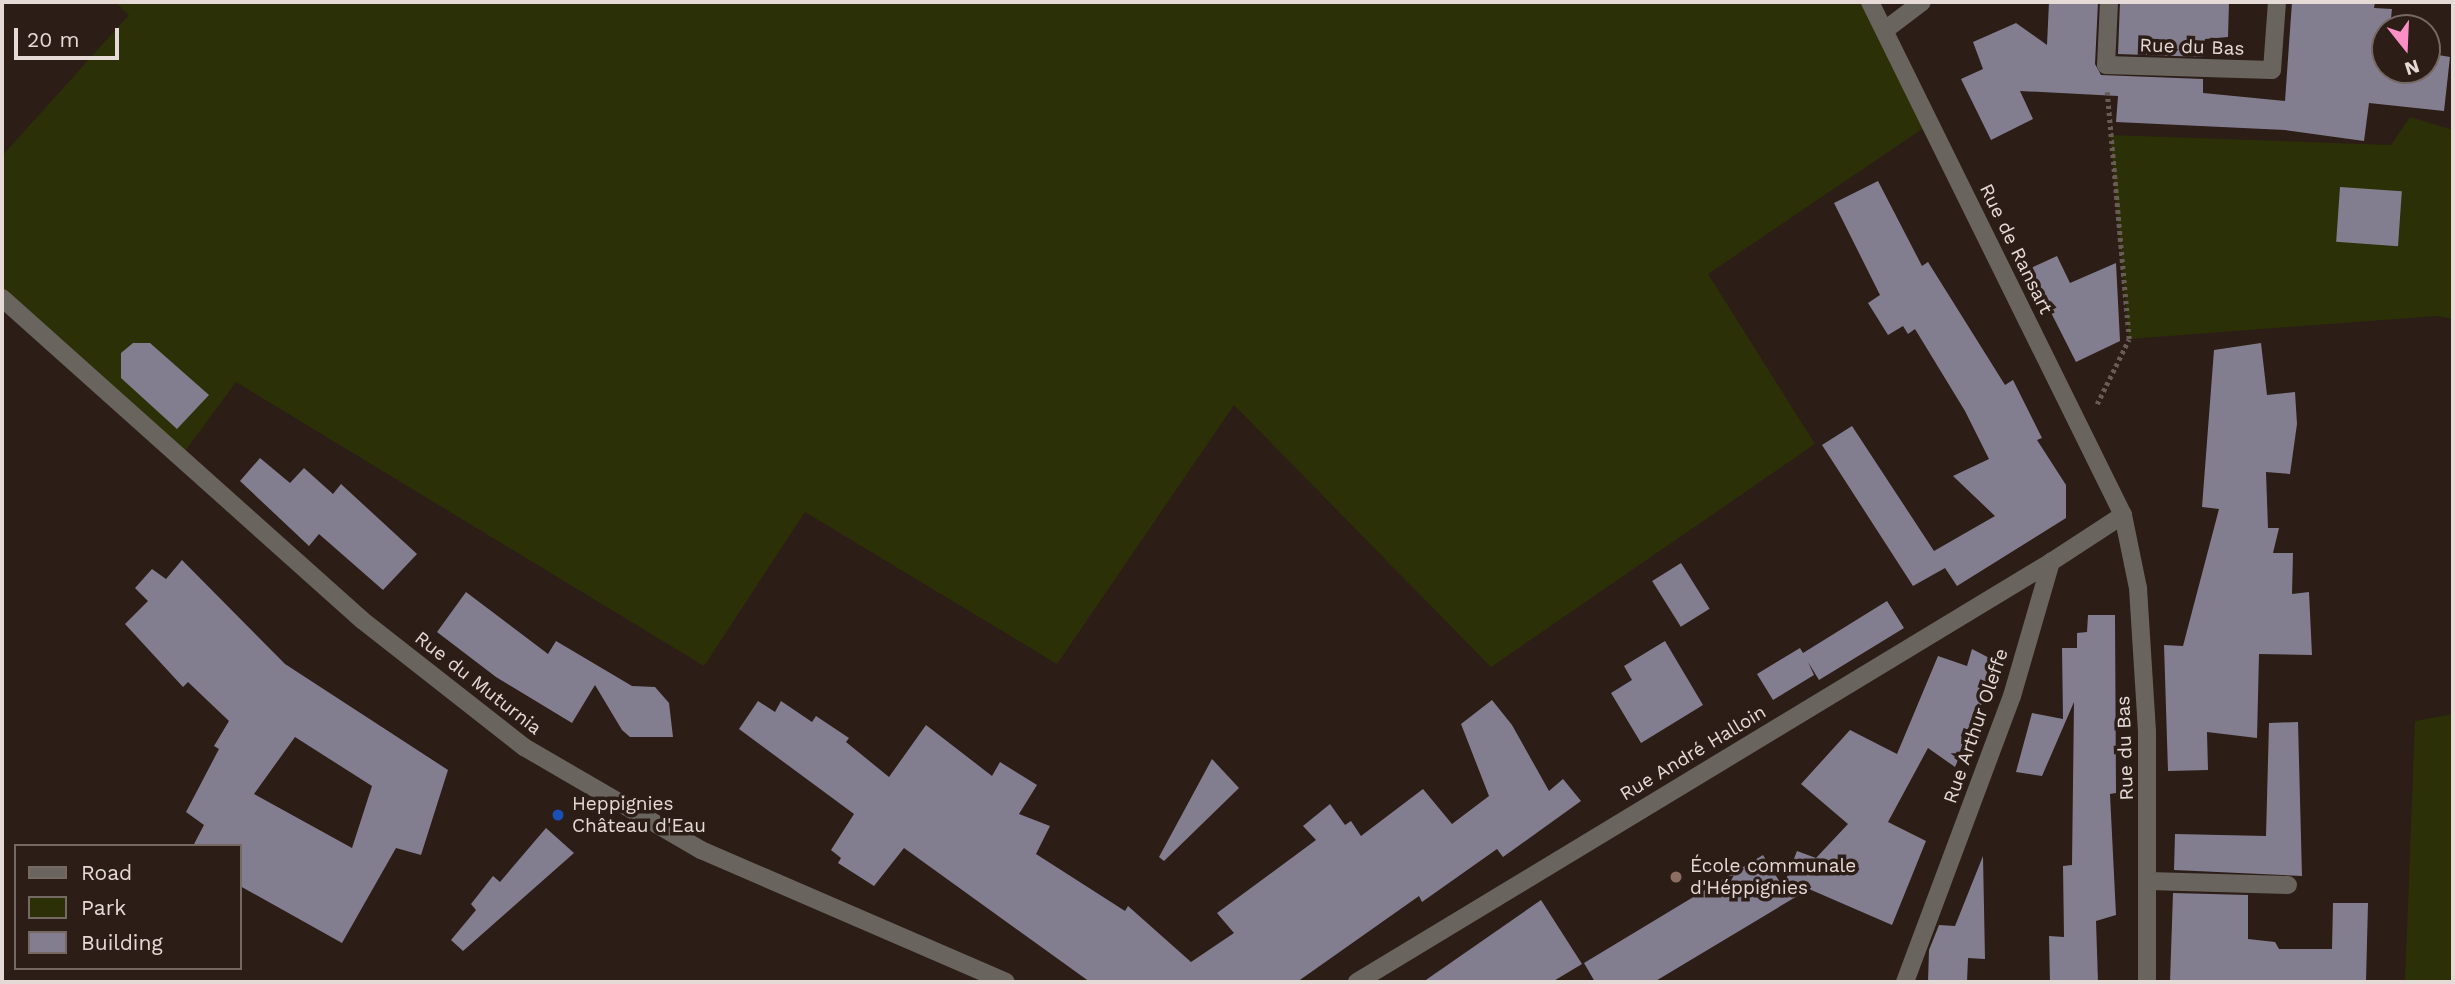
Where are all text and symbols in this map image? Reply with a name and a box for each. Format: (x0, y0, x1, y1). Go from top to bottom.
scale bar (18, 14, 122, 58)
north arrow (2371, 14, 2441, 84)
text: 20 m (27, 27, 79, 52)
street label: Rue du Bas (2139, 34, 2245, 60)
text: N (2402, 54, 2422, 81)
street label: Rue de Ransart (1975, 180, 2057, 318)
street label: Rue du Muturnia (410, 626, 546, 740)
street label: Rue Arthur Oleffe (1939, 645, 2013, 807)
street label: Rue du Bas (2112, 695, 2138, 801)
street label: Rue André Halloin (1616, 700, 1770, 806)
place label: Heppignies Château d'Eau (572, 793, 706, 837)
marker: Heppignies Château d'Eau (550, 807, 566, 823)
legend (14, 844, 242, 970)
place label: École communale d'Héppignies (1690, 855, 1856, 899)
text: Road (81, 860, 132, 885)
marker: École communale d'Héppignies (1668, 869, 1684, 885)
text: Park (81, 895, 126, 920)
text: Building (81, 930, 163, 955)

